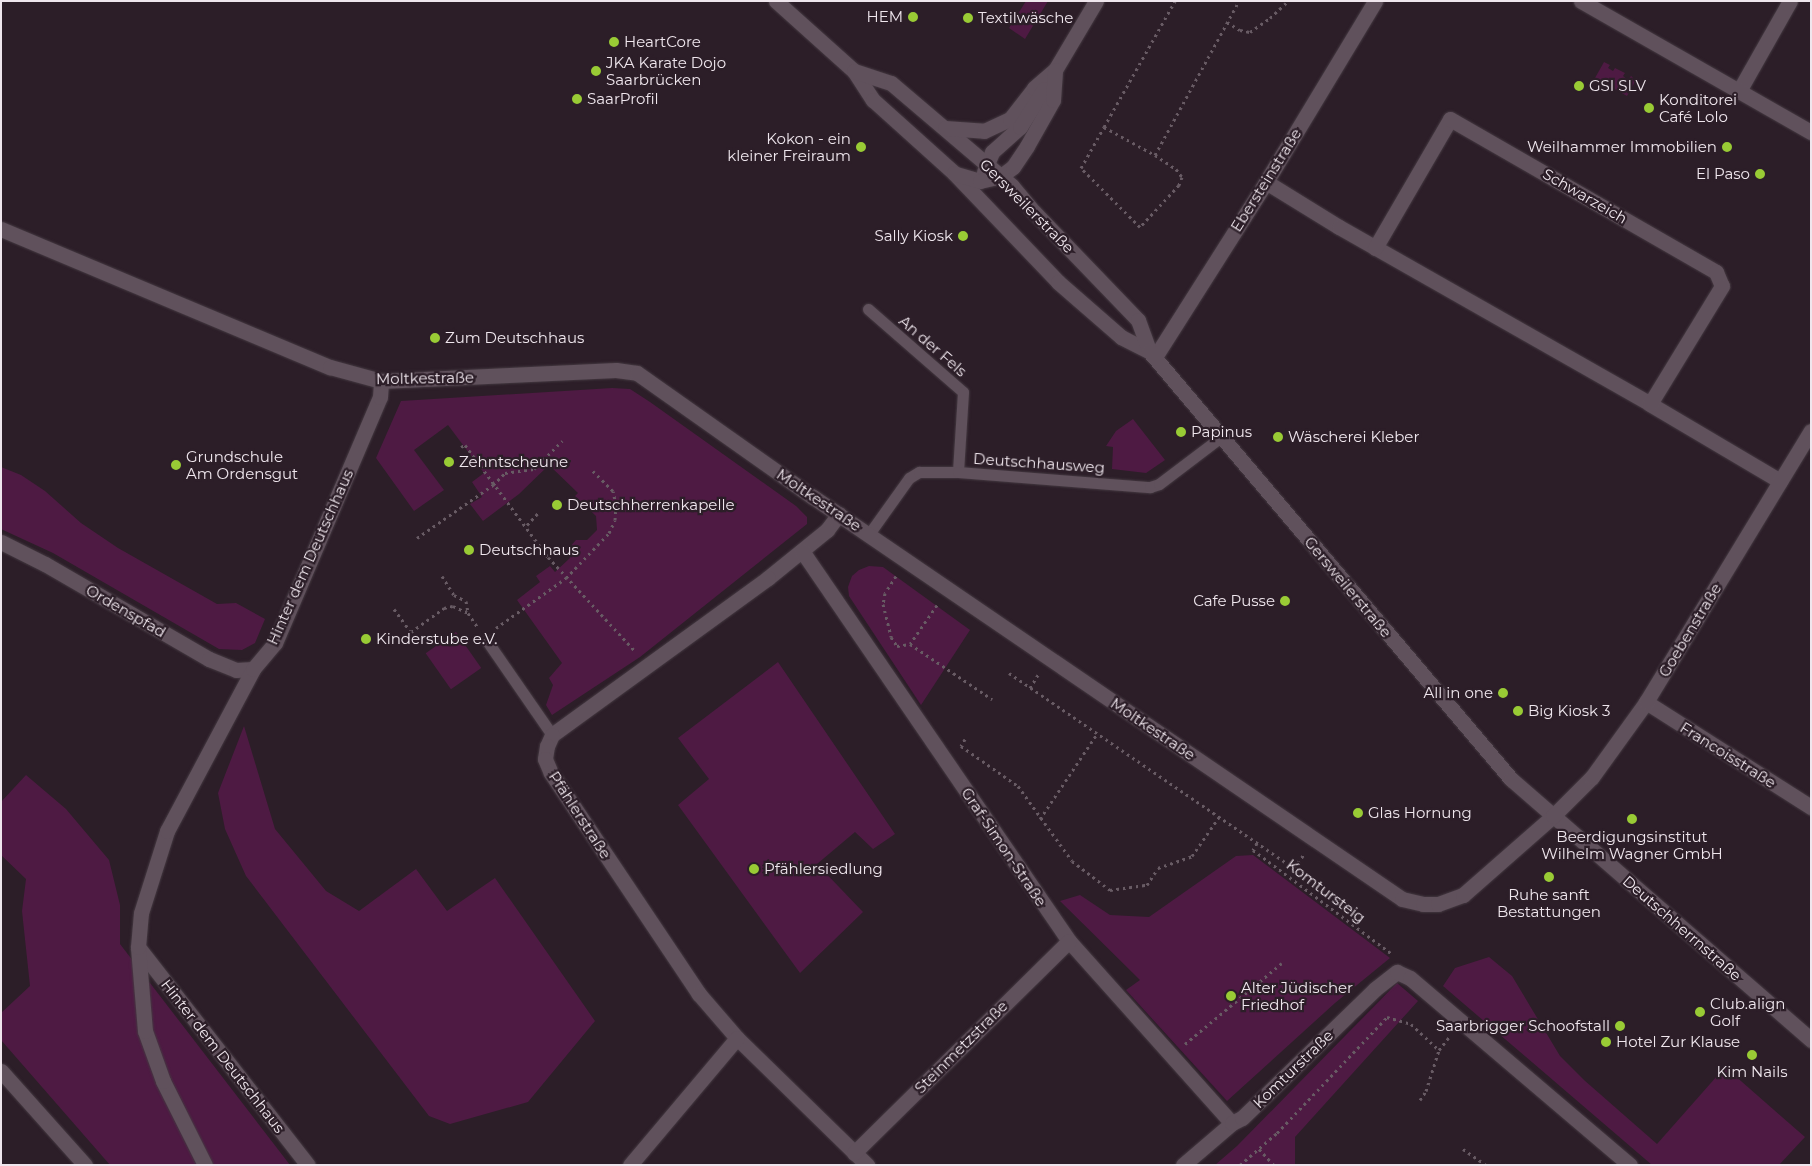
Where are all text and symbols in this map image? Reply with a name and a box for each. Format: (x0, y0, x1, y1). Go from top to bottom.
place label: HEM (866, 8, 903, 26)
place label: Textilwäsche (978, 9, 1073, 27)
marker: HEM (907, 11, 919, 23)
marker: Textilwäsche (962, 12, 974, 24)
place label: HeartCore (624, 33, 701, 51)
marker: HeartCore (608, 36, 620, 48)
place label: JKA Karate Dojo Saarbrücken (606, 53, 726, 88)
marker: JKA Karate Dojo Saarbrücken (590, 65, 602, 77)
place label: GSI SLV (1589, 77, 1646, 95)
marker: GSI SLV (1573, 80, 1585, 92)
place label: SaarProfil (587, 90, 659, 108)
place label: Konditorei Café Lolo (1659, 90, 1737, 125)
marker: SaarProfil (571, 93, 583, 105)
marker: Konditorei Café Lolo (1643, 102, 1655, 114)
street label: Ebersteinstraße (1227, 125, 1305, 235)
place label: Kokon - ein kleiner Freiraum (727, 129, 851, 164)
place label: Weilhammer Immobilien (1527, 138, 1717, 156)
marker: Kokon - ein kleiner Freiraum (855, 141, 867, 153)
marker: Weilhammer Immobilien (1721, 141, 1733, 153)
street label: Gersweilerstraße (976, 155, 1078, 257)
street label: Schwarzeich (1540, 165, 1630, 227)
place label: El Paso (1696, 165, 1750, 183)
marker: El Paso (1754, 168, 1766, 180)
place label: Sally Kiosk (874, 227, 953, 245)
marker: Sally Kiosk (957, 230, 969, 242)
street label: An der Fels (896, 312, 970, 380)
place label: Zum Deutschhaus (445, 329, 584, 347)
marker: Zum Deutschhaus (429, 332, 441, 344)
street label: Moltkestraße (376, 368, 474, 388)
place label: Papinus (1191, 423, 1252, 441)
marker: Papinus (1175, 426, 1187, 438)
place label: Wäscherei Kleber (1288, 428, 1419, 446)
marker: Wäscherei Kleber (1272, 431, 1284, 443)
place label: Grundschule Am Ordensgut (186, 447, 298, 482)
street label: Deutschhausweg (973, 449, 1105, 477)
place label: Zehntscheune (459, 453, 568, 471)
marker: Zehntscheune (443, 456, 455, 468)
marker: Grundschule Am Ordensgut (170, 459, 182, 471)
street label: Moltkestraße (773, 465, 865, 535)
street label: Hinter dem Deutschhaus (263, 467, 357, 647)
place label: Deutschherrenkapelle (567, 496, 735, 514)
marker: Deutschherrenkapelle (551, 499, 563, 511)
street label: Gersweilerstraße (1301, 533, 1395, 641)
place label: Deutschhaus (479, 541, 579, 559)
marker: Deutschhaus (463, 544, 475, 556)
street label: Goebenstraße (1655, 580, 1725, 680)
street label: Ordenspfad (83, 581, 169, 641)
place label: Cafe Pusse (1193, 592, 1275, 610)
marker: Cafe Pusse (1279, 595, 1291, 607)
place label: Kinderstube e.V. (376, 630, 498, 648)
marker: Kinderstube e.V. (360, 633, 372, 645)
place label: All in one (1424, 684, 1493, 702)
marker: All in one (1497, 687, 1509, 699)
street label: Moltkestraße (1107, 694, 1199, 764)
place label: Big Kiosk 3 (1528, 702, 1610, 720)
marker: Big Kiosk 3 (1512, 705, 1524, 717)
street label: Francoisstraße (1677, 718, 1779, 792)
street label: Pfählerstraße (545, 768, 615, 862)
street label: Graf-Simon-Straße (958, 784, 1050, 910)
place label: Glas Hornung (1368, 804, 1472, 822)
marker: Glas Hornung (1352, 807, 1364, 819)
marker: Beerdigungsinstitut Wilhelm Wagner GmbH (1626, 813, 1638, 825)
place label: Beerdigungsinstitut Wilhelm Wagner GmbH (1541, 827, 1723, 862)
street label: Komtursteig (1283, 855, 1369, 927)
place label: Pfählersiedlung (764, 860, 883, 878)
marker: Pfählersiedlung (748, 863, 760, 875)
marker: Ruhe sanft Bestattungen (1543, 871, 1555, 883)
street label: Deutschherrnstraße (1619, 872, 1745, 984)
place label: Ruhe sanft Bestattungen (1497, 885, 1601, 920)
street label: Hinter dem Deutschhaus (157, 976, 289, 1136)
place label: Alter Jüdischer Friedhof (1241, 978, 1353, 1013)
marker: Alter Jüdischer Friedhof (1225, 990, 1237, 1002)
place label: Club.align Golf (1710, 994, 1785, 1029)
street label: Steinmetzstraße (911, 997, 1011, 1097)
marker: Club.align Golf (1694, 1006, 1706, 1018)
place label: Saarbrigger Schoofstall (1436, 1017, 1610, 1035)
marker: Saarbrigger Schoofstall (1614, 1020, 1626, 1032)
street label: Komturstraße (1249, 1026, 1337, 1112)
place label: Hotel Zur Klause (1616, 1033, 1740, 1051)
marker: Hotel Zur Klause (1600, 1036, 1612, 1048)
marker: Kim Nails (1746, 1049, 1758, 1061)
place label: Kim Nails (1717, 1063, 1787, 1081)

